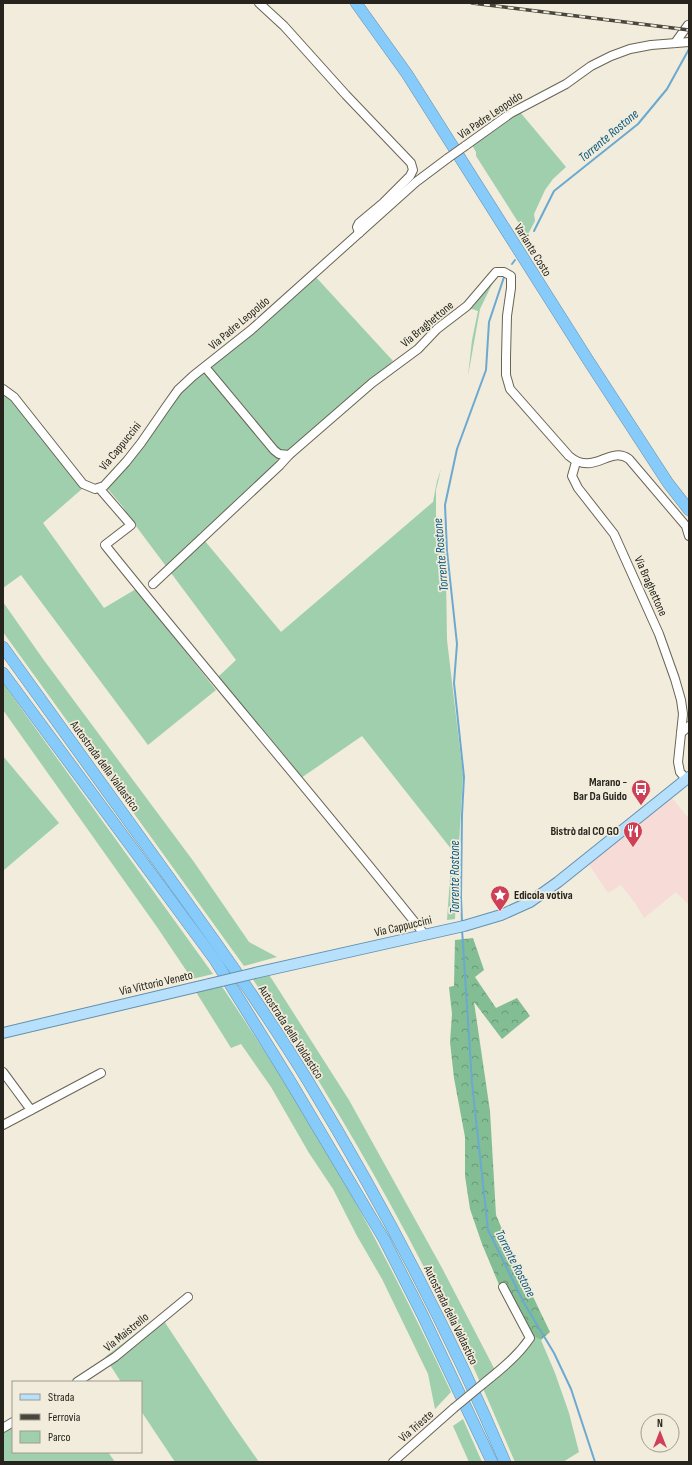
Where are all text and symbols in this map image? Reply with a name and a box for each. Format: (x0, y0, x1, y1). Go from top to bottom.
street label: Via Padre Leopoldo (455, 88, 526, 143)
water label: Torrente Rostone (575, 106, 642, 165)
street label: Variante Costo (511, 221, 555, 279)
street label: Via Padre Leopoldo (206, 294, 273, 353)
street label: Via Braghettone (398, 298, 457, 351)
street label: Via Cappuccini (96, 419, 145, 474)
water label: Torrente Rostone (430, 518, 452, 592)
street label: Via Braghettone (631, 554, 671, 619)
street label: Autostrada della Valdastico (66, 717, 143, 815)
place label: Marano - Bar Da Guido (573, 775, 627, 804)
bus stop icon: Marano - Bar Da Guido (630, 778, 652, 806)
restaurant icon: Bistrò dal CO GO (622, 820, 644, 848)
place label: Bistrò dal CO GO (550, 824, 619, 839)
water label: Torrente Rostone (447, 840, 463, 914)
place icon: Edicola votiva (489, 884, 511, 912)
place label: Edicola votiva (514, 888, 573, 903)
street label: Via Cappuccini (373, 913, 433, 940)
street label: Via Vittorio Veneto (118, 968, 194, 999)
street label: Autostrada della Valdastico (254, 982, 326, 1082)
water label: Torrente Rostone (491, 1227, 539, 1300)
street label: Autostrada della Valdastico (420, 1262, 481, 1367)
street label: Via Maistrello (101, 1310, 152, 1355)
legend (12, 1381, 142, 1453)
text: Strada (48, 1390, 75, 1405)
street label: Via Trieste (396, 1407, 437, 1446)
text: Ferrovia (48, 1410, 81, 1425)
north arrow (640, 1413, 680, 1453)
text: N (657, 1417, 663, 1430)
text: Parco (48, 1430, 71, 1445)

